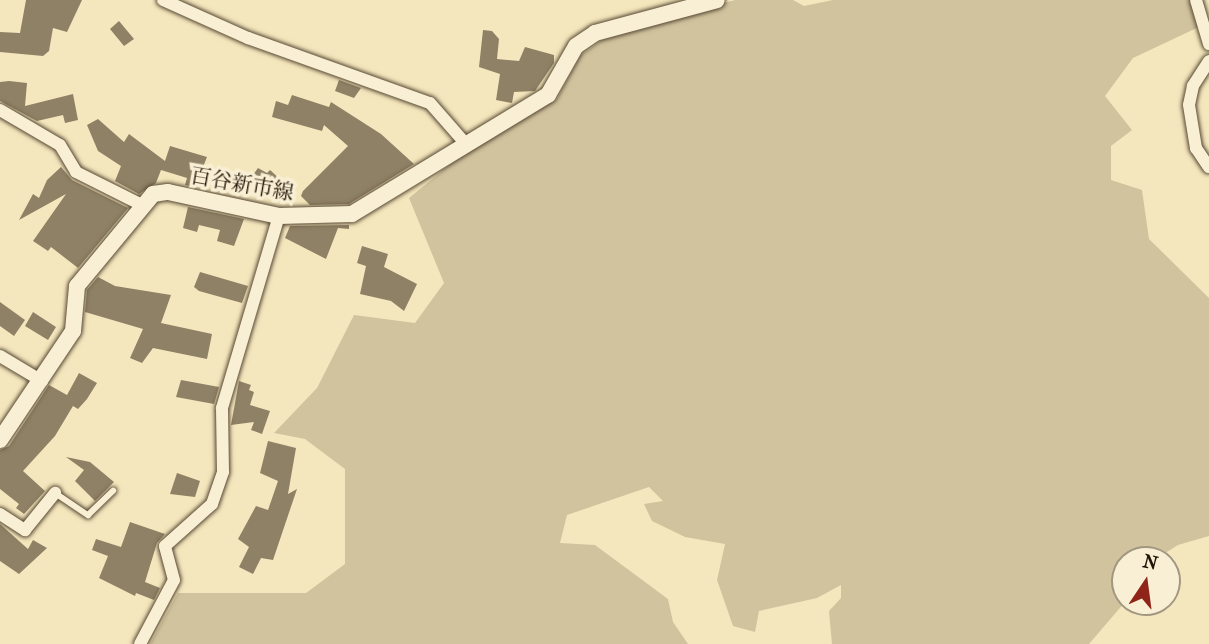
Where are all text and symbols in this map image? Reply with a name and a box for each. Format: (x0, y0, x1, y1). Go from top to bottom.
street label: 百谷新市線 (188, 162, 296, 206)
north arrow (1111, 546, 1181, 616)
text: N (1141, 550, 1160, 575)

